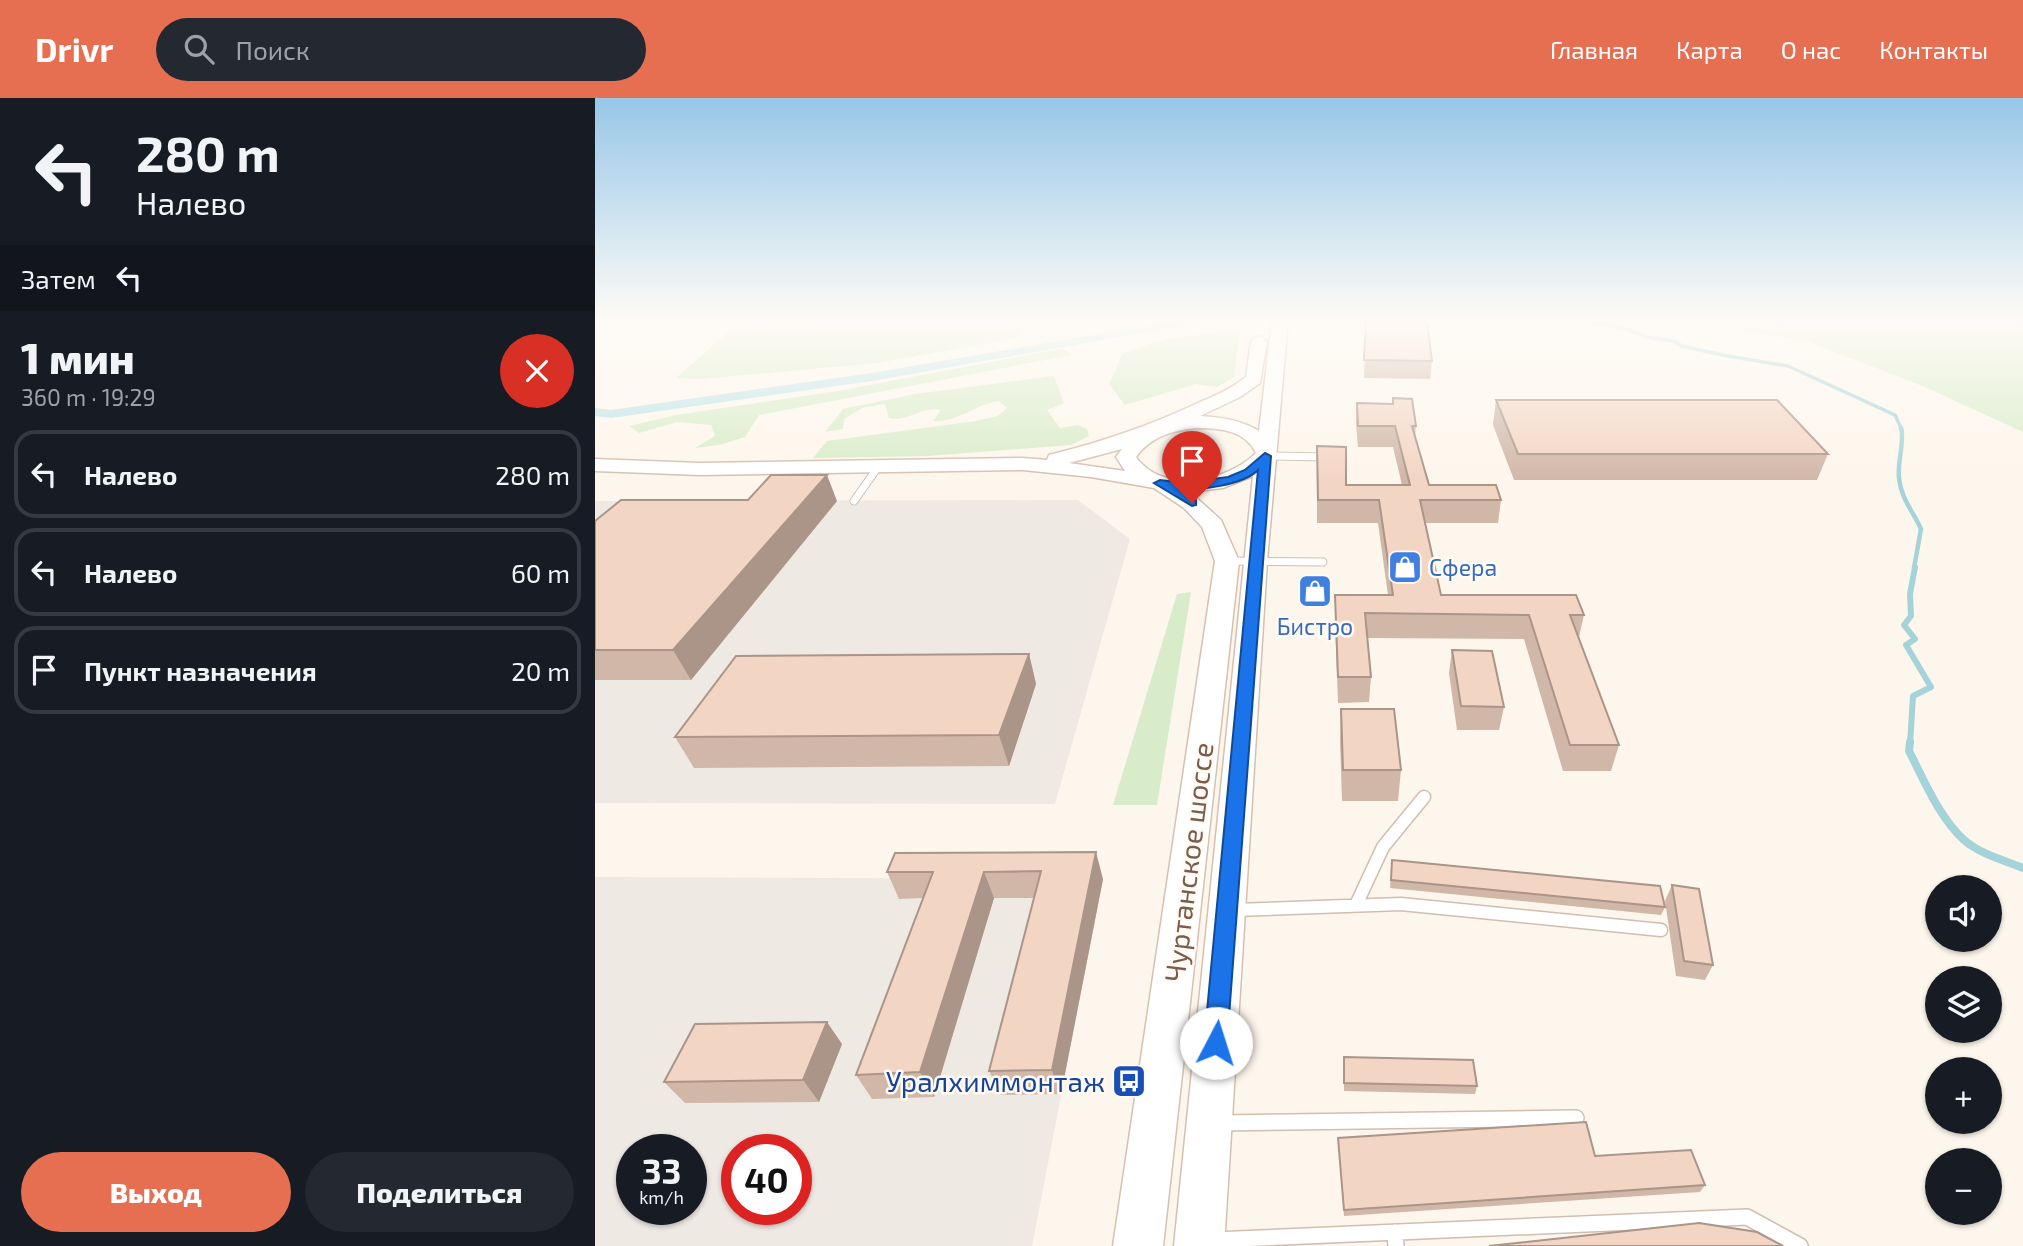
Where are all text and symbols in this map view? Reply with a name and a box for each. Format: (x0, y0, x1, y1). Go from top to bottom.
search box (156, 18, 646, 81)
text: Drivr (35, 29, 114, 69)
icon: search (180, 30, 218, 68)
text: Поиск (236, 34, 310, 65)
text: Главная (1550, 35, 1638, 64)
text: Карта (1676, 35, 1743, 64)
text: О нас (1781, 35, 1841, 64)
text: Контакты (1879, 35, 1988, 64)
text: 280 m (136, 123, 280, 182)
icon: left (21, 126, 112, 217)
text: Налево (136, 183, 246, 221)
icon: left (110, 259, 148, 297)
text: Затем (21, 263, 96, 294)
text: 1 мин (21, 332, 135, 382)
button: close (500, 334, 574, 408)
text: 360 m · 19:29 (21, 383, 156, 411)
pin (1162, 431, 1222, 503)
icon: arrive (1173, 442, 1211, 480)
icon: left (25, 455, 63, 493)
text: Налево (84, 459, 177, 490)
text: 280 m (495, 459, 570, 490)
shop icon: Сфера (1386, 548, 1424, 586)
icon: left (25, 553, 63, 591)
place label: Сфера (1429, 553, 1497, 581)
text: Налево (84, 557, 177, 588)
text: 60 m (511, 557, 570, 588)
shop icon: Бистро (1296, 572, 1334, 610)
place label: Бистро (1277, 612, 1353, 640)
icon: arrive (25, 651, 63, 689)
text: Пункт назначения (84, 655, 317, 686)
text: 20 m (511, 655, 570, 686)
street label: Чуртанское шоссе (1156, 740, 1220, 984)
map controls (1925, 875, 2002, 1225)
button: sound (1925, 875, 2002, 952)
button: layers (1925, 966, 2002, 1043)
position arrow (1179, 1006, 1253, 1080)
button: + (1925, 1057, 2002, 1134)
bus stop icon: Уралхиммонтаж (1110, 1062, 1148, 1100)
place label: Уралхиммонтаж (886, 1064, 1105, 1098)
speed limit sign: 40 (721, 1134, 812, 1225)
button: − (1925, 1148, 2002, 1225)
text: 33 (642, 1149, 681, 1191)
button: Выход (21, 1152, 291, 1232)
button: Поделиться (305, 1152, 574, 1232)
text: km/h (639, 1186, 684, 1208)

